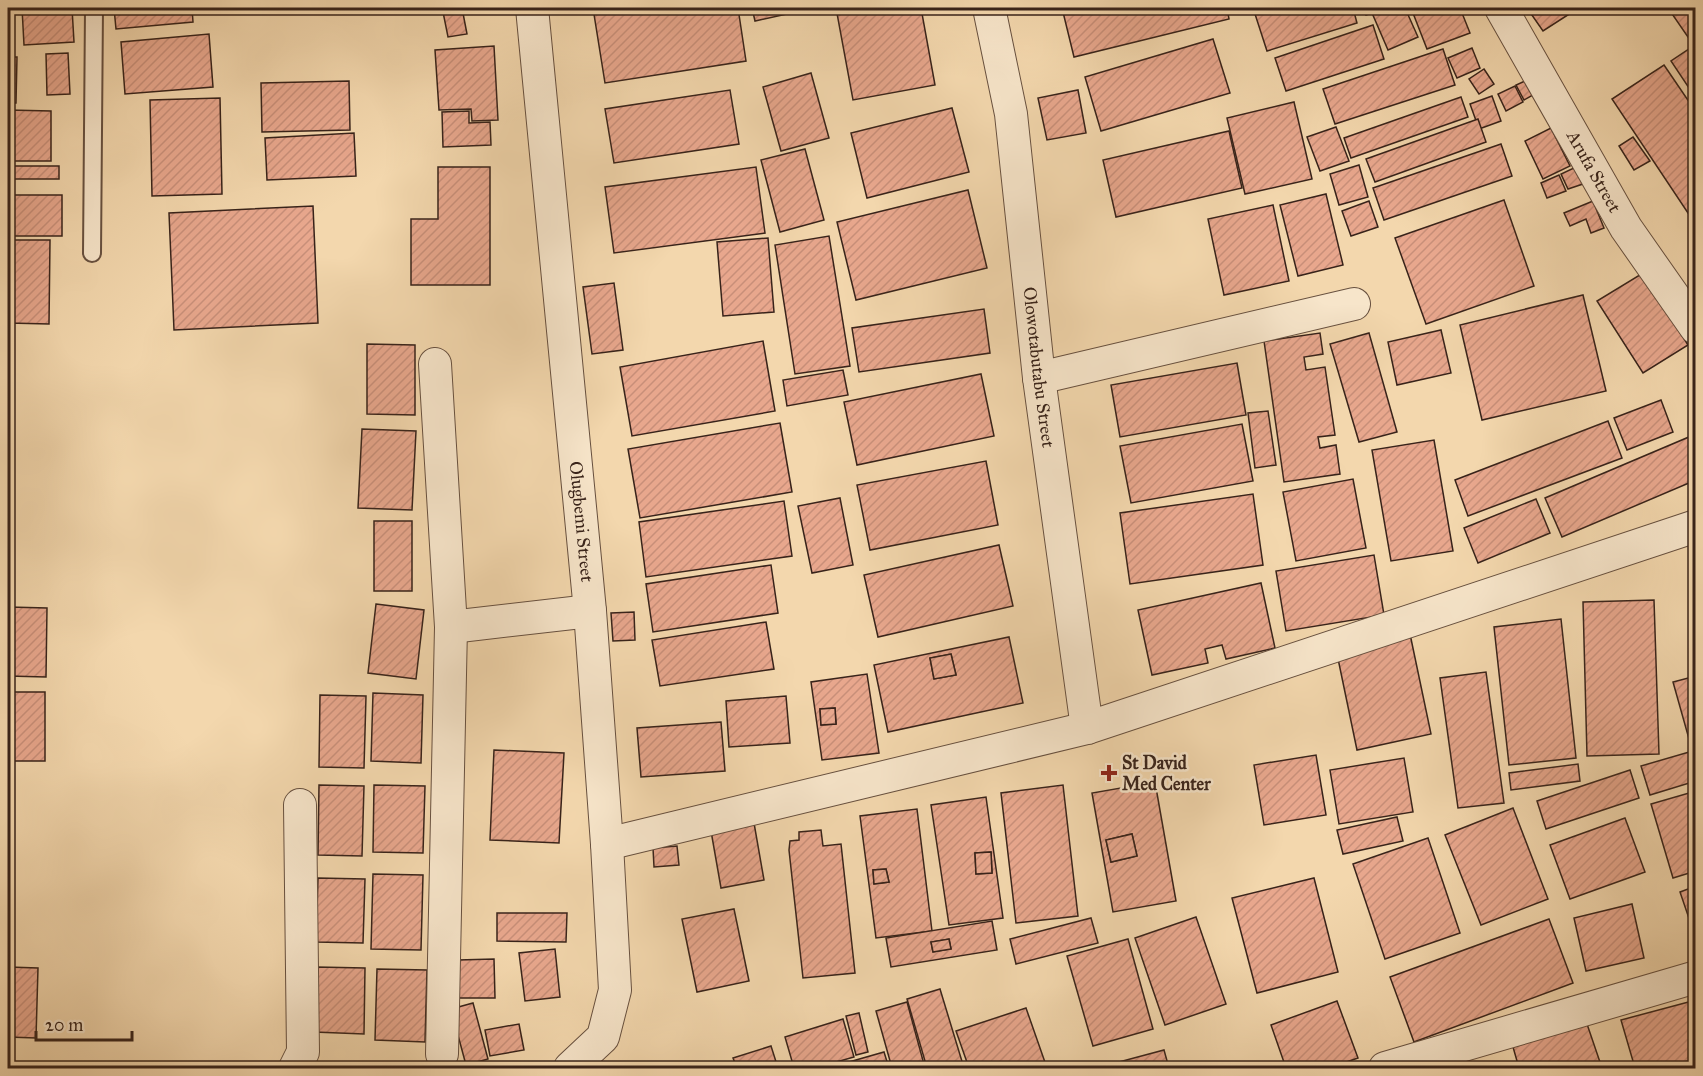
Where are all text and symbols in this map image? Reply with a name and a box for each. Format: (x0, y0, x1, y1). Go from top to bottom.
street label: Arufa Street (1561, 126, 1626, 217)
street label: Olowotabutabu Street (1018, 286, 1060, 450)
street label: Olugbemi Street (565, 460, 598, 584)
place label: St David Med Center (1122, 752, 1212, 795)
marker: St David Med Center (1100, 764, 1118, 782)
scale bar (36, 1004, 132, 1042)
text: 20 m (45, 1014, 83, 1036)

